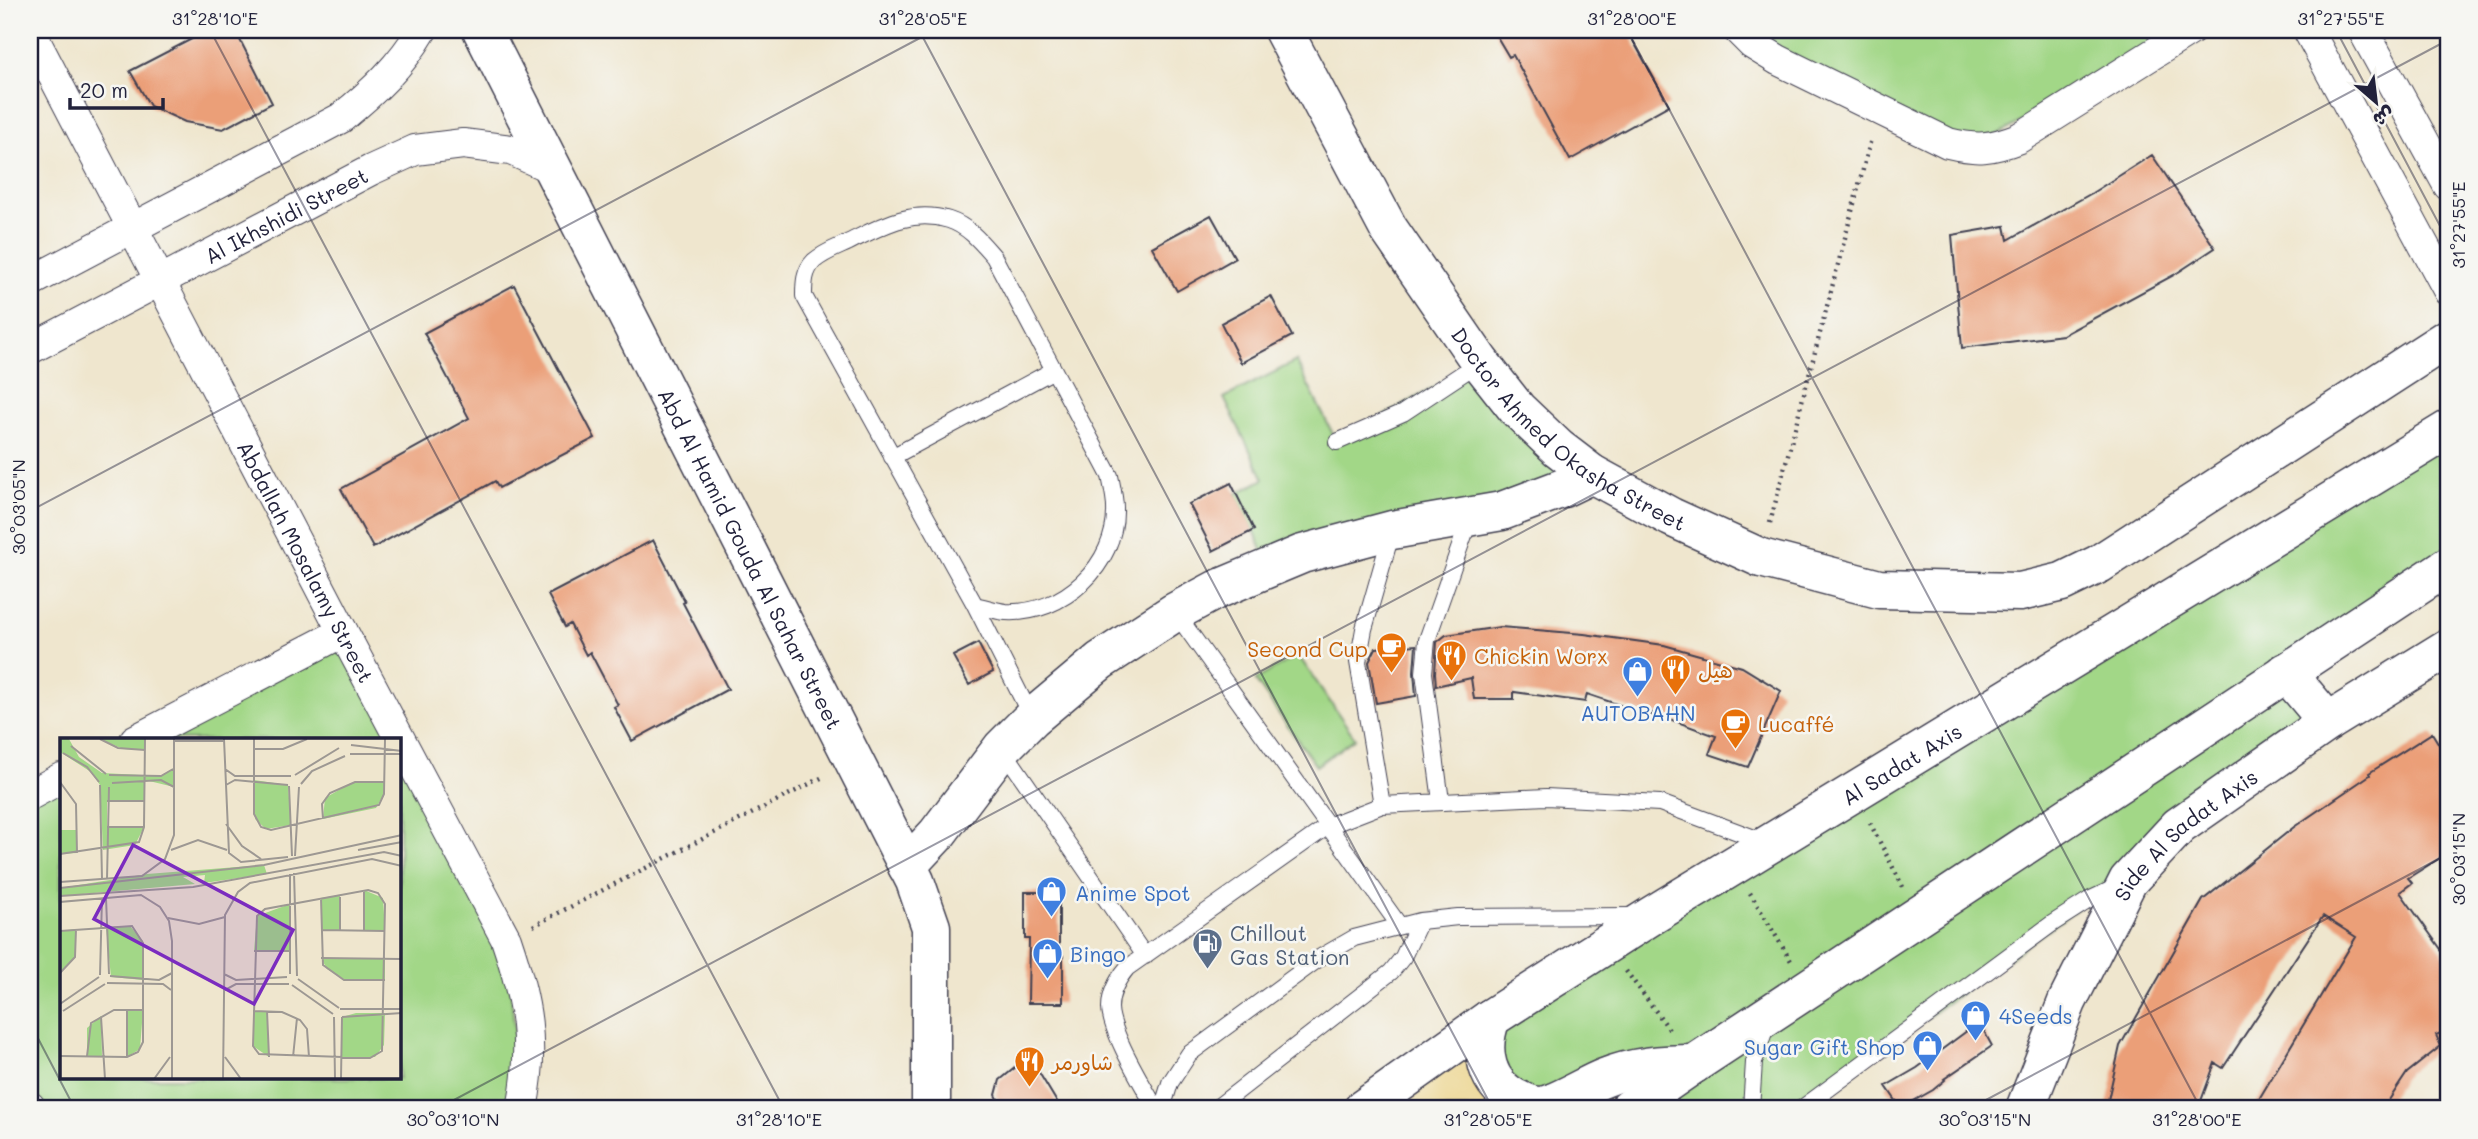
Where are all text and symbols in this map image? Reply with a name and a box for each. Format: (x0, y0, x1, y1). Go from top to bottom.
text: 31°28'10"E (172, 6, 258, 30)
text: 31°28'05"E (879, 6, 967, 30)
text: 31°28'00"E (1587, 6, 1677, 30)
text: 31°27'55"E (2297, 6, 2385, 30)
scale bar (70, 66, 163, 110)
north arrow (2342, 66, 2412, 136)
text: 20 m (80, 76, 128, 103)
text: ش (2369, 102, 2399, 133)
street label: Al Ikhshidi Street (200, 161, 372, 269)
text: 31°27'55"E (2446, 181, 2470, 269)
street label: Doctor Ahmed Okasha Street (1446, 322, 1690, 536)
street label: Abd Al Hamid Gouda Al Sahar Street (653, 383, 849, 734)
street label: Abdallah Mosalamy Street (232, 436, 381, 687)
text: 30°03'05"N (6, 459, 30, 555)
cafe icon: Second Cup (1374, 631, 1408, 675)
place label: Second Cup (1247, 635, 1368, 662)
restaurant icon: Chickin Worx (1434, 638, 1468, 682)
place label: Chickin Worx (1474, 642, 1608, 669)
restaurant icon: هيل (1658, 652, 1692, 696)
shop icon: AUTOBAHN (1621, 655, 1655, 699)
place label: هيل (1698, 656, 1733, 683)
place label: AUTOBAHN (1581, 699, 1695, 726)
cafe icon: Lucaffé (1718, 706, 1752, 750)
place label: Lucaffé (1758, 710, 1834, 737)
street label: Al Sadat Axis (1836, 716, 1966, 810)
inset map (60, 738, 401, 1080)
street label: Side Al Sadat Axis (2107, 762, 2262, 905)
text: 30°03'15"N (2446, 813, 2470, 905)
shop icon: Anime Spot (1035, 875, 1069, 919)
place label: Anime Spot (1075, 879, 1191, 906)
place label: Chillout Gas Station (1230, 919, 1349, 970)
fuel station icon: Chillout Gas Station (1190, 927, 1224, 971)
shop icon: Bingo (1030, 936, 1064, 980)
place label: Bingo (1070, 940, 1126, 967)
shop icon: 4Seeds (1959, 998, 1993, 1042)
place label: 4Seeds (1999, 1002, 2073, 1029)
shop icon: Sugar Gift Shop (1911, 1029, 1945, 1073)
place label: Sugar Gift Shop (1744, 1033, 1905, 1060)
restaurant icon: شاورمر (1012, 1044, 1046, 1088)
place label: شاورمر (1050, 1048, 1113, 1077)
text: 30°03'10"N (406, 1107, 500, 1131)
text: 31°28'10"E (736, 1107, 822, 1131)
text: 31°28'05"E (1444, 1107, 1532, 1131)
text: 30°03'15"N (1939, 1107, 2031, 1131)
text: 31°28'00"E (2152, 1107, 2242, 1131)

